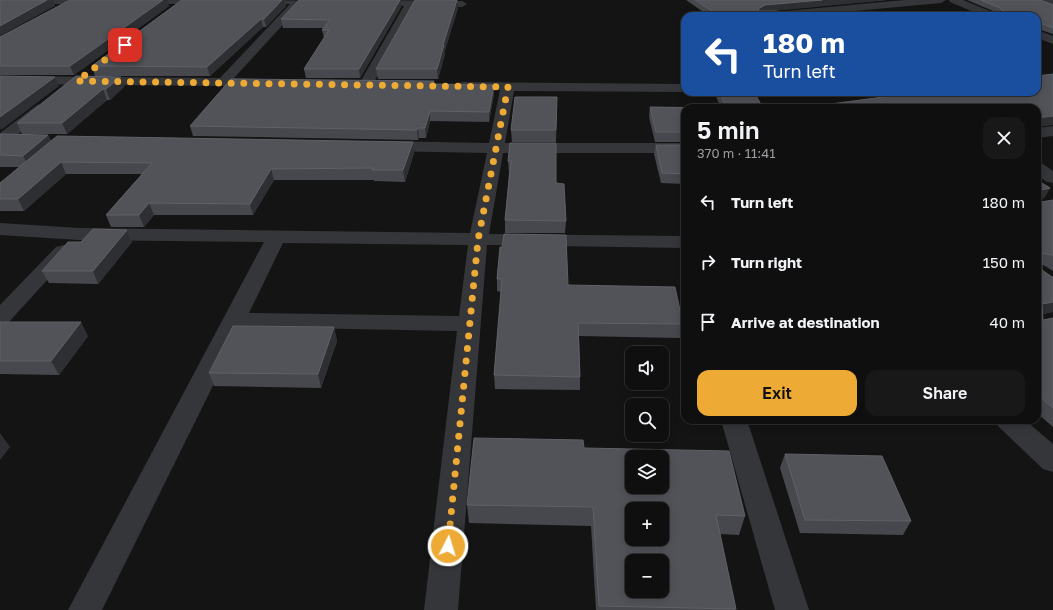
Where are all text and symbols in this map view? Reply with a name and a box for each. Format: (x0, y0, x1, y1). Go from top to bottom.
text: 180 m (763, 26, 845, 59)
pin (108, 28, 142, 62)
icon: left (697, 28, 749, 80)
icon: arrive (114, 34, 136, 56)
text: Turn left (763, 60, 836, 82)
text: 5 min (697, 115, 759, 144)
button: close (983, 117, 1025, 159)
text: 370 m · 11:41 (697, 145, 775, 161)
icon: left (697, 191, 719, 213)
text: Turn left (731, 193, 793, 211)
text: 180 m (982, 193, 1025, 211)
icon: right (697, 251, 719, 273)
text: Turn right (731, 253, 802, 271)
text: 150 m (983, 253, 1025, 271)
icon: arrive (697, 311, 719, 333)
text: Arrive at destination (731, 313, 880, 331)
text: 40 m (990, 313, 1025, 331)
map controls (625, 346, 669, 598)
button: sound (625, 346, 669, 390)
button: Exit (697, 370, 857, 416)
button: Share (865, 370, 1025, 416)
button: search (625, 398, 669, 442)
button: layers (625, 450, 669, 494)
button: + (625, 502, 669, 546)
position arrow (427, 525, 469, 567)
button: − (625, 554, 669, 598)

